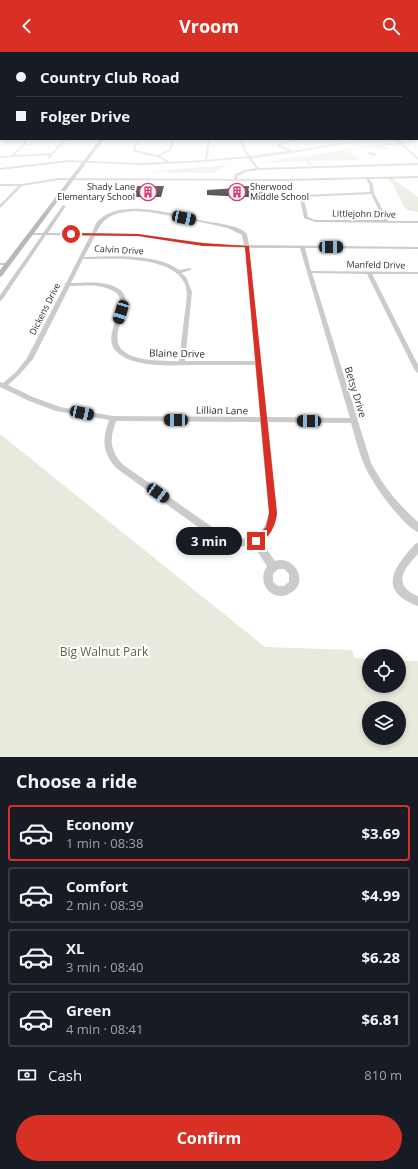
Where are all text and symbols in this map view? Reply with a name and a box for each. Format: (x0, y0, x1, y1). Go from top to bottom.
text: Vroom (179, 14, 239, 38)
icon: back (16, 15, 38, 37)
icon: search (380, 15, 402, 37)
text: Country Club Road (40, 67, 179, 87)
text: Folger Drive (40, 106, 130, 126)
place label: Shady Lane Elementary School (57, 180, 135, 203)
place label: Sherwood Middle School (250, 180, 309, 203)
building icon: Shady Lane Elementary School (138, 182, 158, 202)
building icon: Sherwood Middle School (227, 182, 247, 202)
street label: Littlejohn Drive (332, 206, 396, 221)
car (171, 210, 197, 226)
route start (62, 225, 80, 243)
car (319, 241, 343, 253)
street label: Calvin Drive (94, 242, 144, 257)
street label: Manfeld Drive (346, 257, 406, 272)
street label: Dickens Drive (26, 280, 63, 337)
car (112, 299, 130, 325)
street label: Blaine Drive (149, 346, 205, 360)
street label: Betsy Drive (342, 365, 370, 420)
street label: Lillian Lane (196, 403, 249, 417)
car (69, 405, 95, 421)
car (164, 414, 188, 426)
car (297, 415, 321, 427)
car (145, 481, 171, 505)
callout: 3 min (176, 527, 242, 555)
text: 3 min (191, 532, 227, 550)
route end (247, 532, 265, 550)
park label: Big Walnut Park (60, 643, 149, 660)
map controls (362, 649, 406, 745)
button: locate (362, 649, 406, 693)
button: layers (362, 701, 406, 745)
text: Choose a ride (16, 769, 137, 793)
text: Economy (66, 814, 134, 834)
icon: car (18, 815, 54, 851)
text: $3.69 (361, 823, 400, 843)
text: 1 min · 08:38 (66, 834, 143, 852)
text: Comfort (66, 876, 128, 896)
icon: car (18, 877, 54, 913)
text: $4.99 (361, 885, 400, 905)
text: 2 min · 08:39 (66, 896, 143, 914)
text: XL (66, 938, 84, 958)
icon: car (18, 939, 54, 975)
text: $6.28 (361, 947, 400, 967)
text: 3 min · 08:40 (66, 958, 143, 976)
text: Green (66, 1000, 111, 1020)
icon: car (18, 1001, 54, 1037)
text: $6.81 (361, 1009, 400, 1029)
text: 4 min · 08:41 (66, 1020, 143, 1038)
icon: cash (16, 1064, 38, 1086)
text: Cash (48, 1065, 82, 1085)
text: 810 m (364, 1066, 402, 1084)
button: Confirm (16, 1115, 402, 1161)

